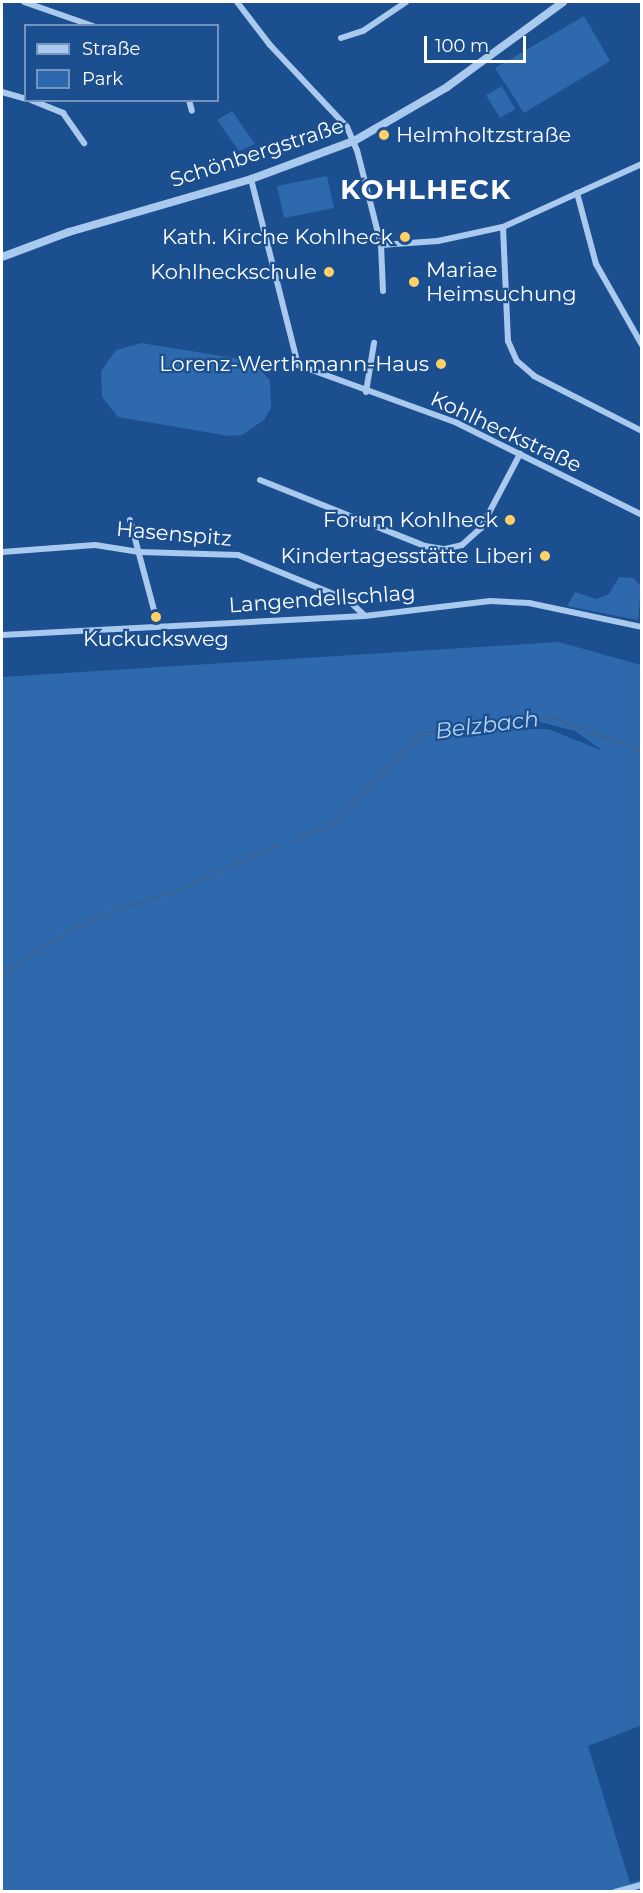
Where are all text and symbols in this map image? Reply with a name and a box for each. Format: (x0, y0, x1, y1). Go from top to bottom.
legend (24, 24, 219, 102)
scale bar (427, 24, 529, 62)
text: 100 m (435, 35, 489, 57)
text: Straße (82, 38, 140, 60)
text: Park (82, 68, 123, 90)
street label: Schönbergstraße (167, 113, 347, 193)
place label: Helmholtzstraße (396, 122, 571, 148)
marker: Helmholtzstraße (377, 128, 391, 142)
district label: KOHLHECK (340, 174, 512, 206)
place label: Kath. Kirche Kohlheck (162, 224, 393, 250)
marker: Kath. Kirche Kohlheck (398, 230, 412, 244)
place label: Mariae Heimsuchung (426, 257, 577, 307)
place label: Kohlheckschule (150, 259, 317, 285)
marker: Kohlheckschule (322, 265, 336, 279)
marker: Mariae Heimsuchung (407, 275, 421, 289)
place label: Lorenz-Werthmann-Haus (159, 351, 429, 377)
marker: Lorenz-Werthmann-Haus (434, 357, 448, 371)
street label: Kohlheckstraße (427, 386, 585, 478)
place label: Forum Kohlheck (323, 507, 498, 533)
marker: Forum Kohlheck (503, 513, 517, 527)
street label: Hasenspitz (115, 516, 233, 552)
place label: Kindertagesstätte Liberi (281, 543, 533, 569)
marker: Kindertagesstätte Liberi (538, 549, 552, 563)
street label: Langendellschlag (228, 580, 416, 618)
marker: Kuckucksweg (149, 610, 163, 624)
place label: Kuckucksweg (83, 626, 229, 652)
water label: Belzbach (434, 706, 540, 744)

